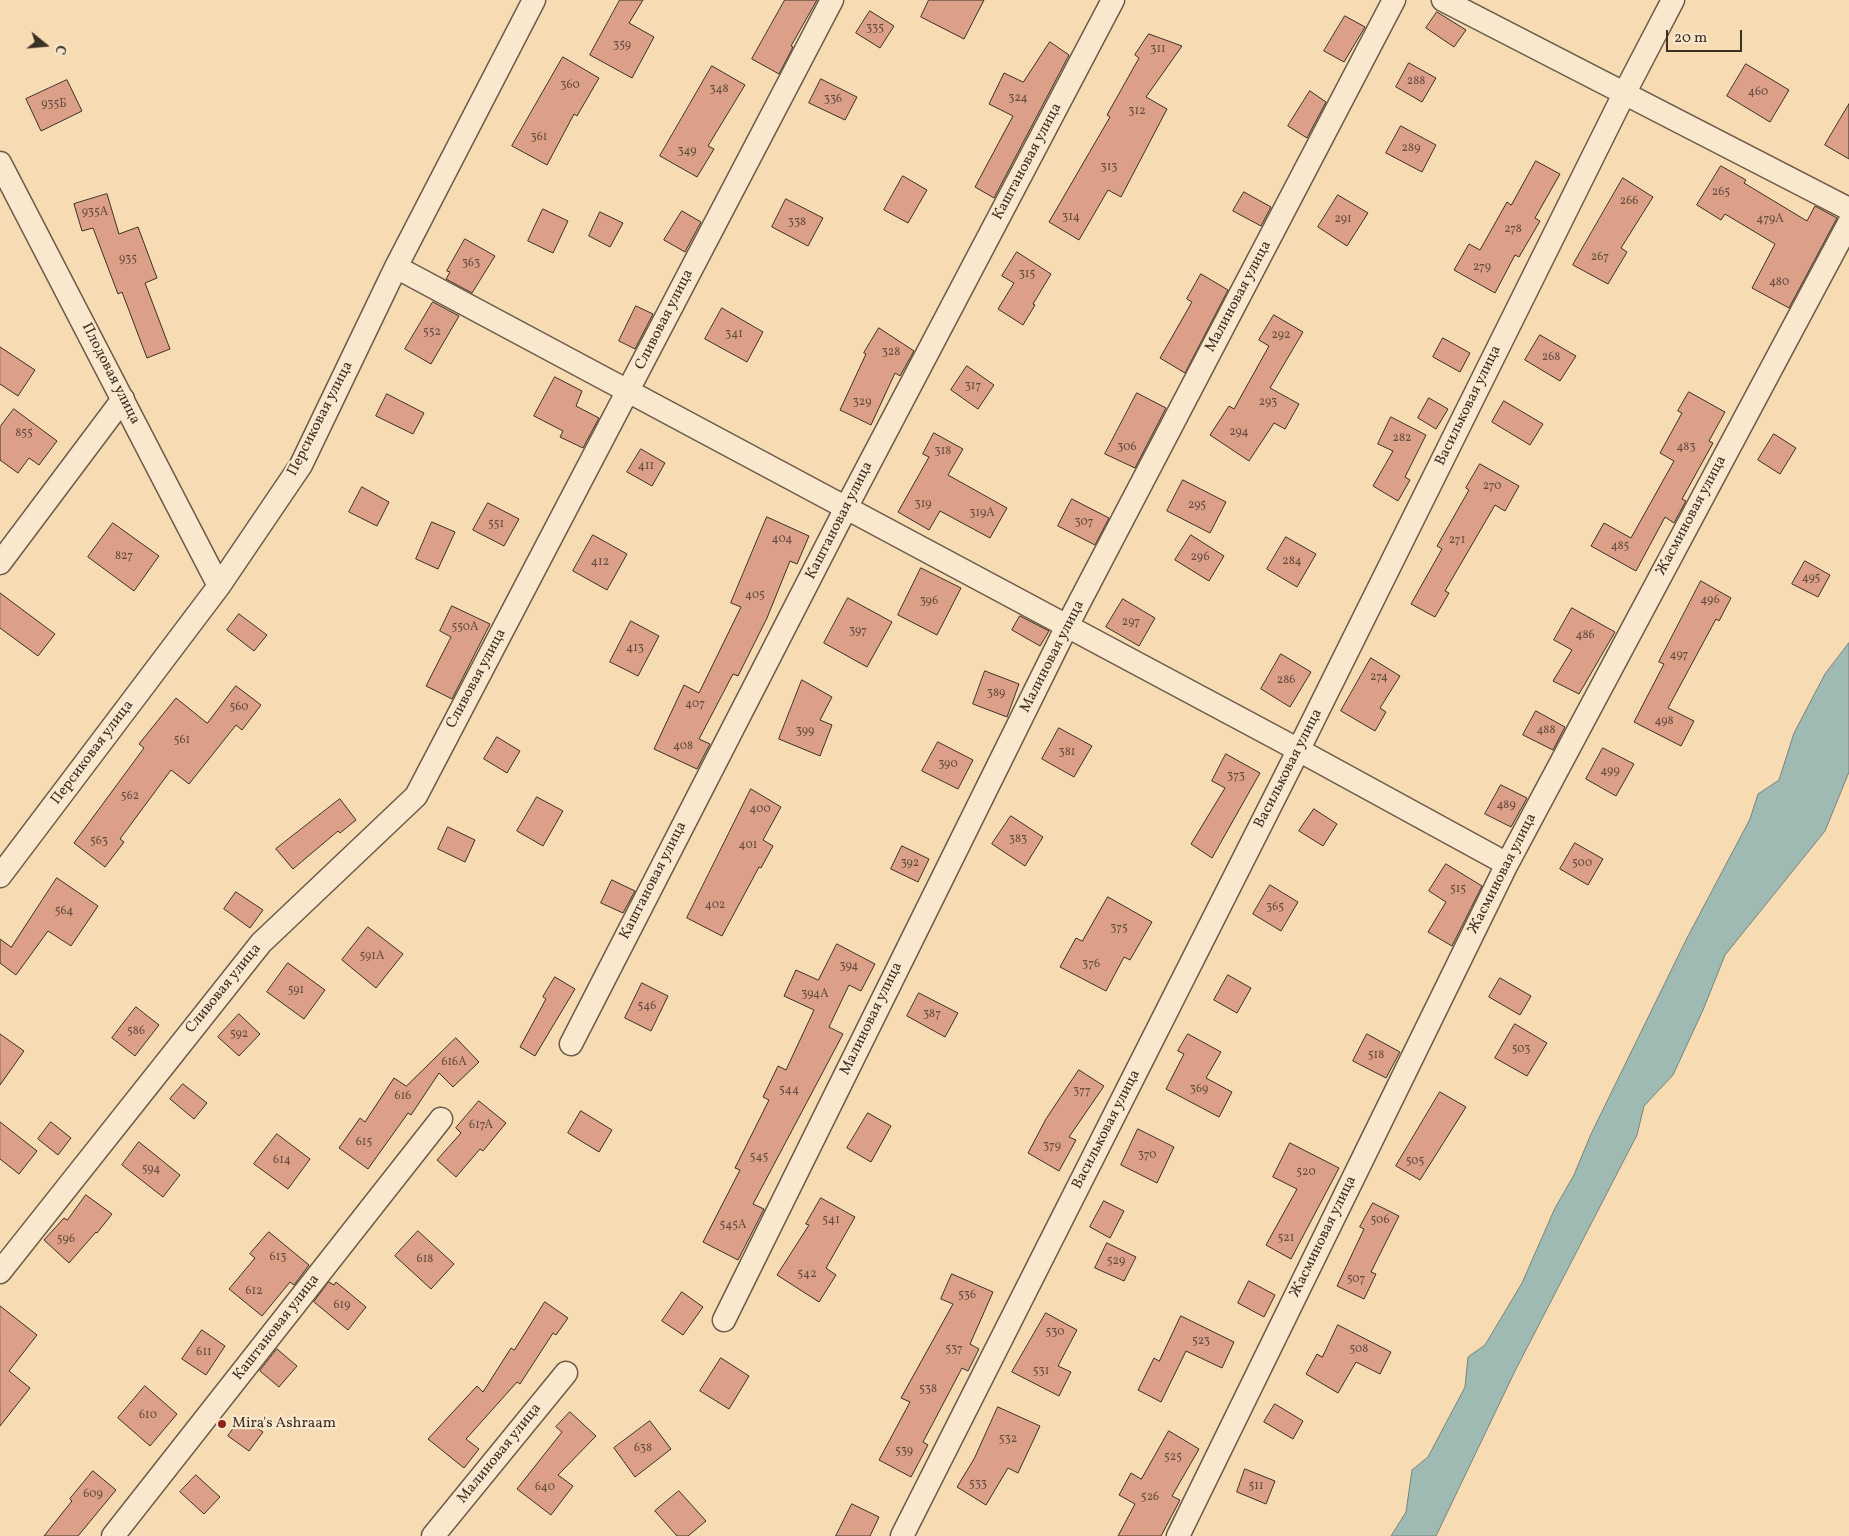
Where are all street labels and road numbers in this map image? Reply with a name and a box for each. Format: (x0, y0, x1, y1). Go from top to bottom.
street label: Каштановая улица (990, 100, 1066, 224)
street label: Малиновая улица (1202, 238, 1276, 356)
street label: Сливовая улица (632, 267, 698, 373)
street label: Плодовая улица (77, 320, 143, 428)
street label: Васильковая улица (1432, 343, 1506, 469)
street label: Персиковая улица (284, 359, 358, 479)
street label: Жасминовая улица (1653, 453, 1731, 579)
street label: Каштановая улица (803, 459, 877, 583)
street label: Малиновая улица (1017, 598, 1089, 716)
street label: Сливовая улица (443, 626, 511, 732)
street label: Персиковая улица (48, 697, 138, 809)
street label: Васильковая улица (1251, 706, 1327, 832)
street label: Жасминовая улица (1465, 811, 1541, 937)
street label: Каштановая улица (617, 819, 691, 943)
street label: Сливовая улица (182, 940, 266, 1038)
street label: Малиновая улица (837, 960, 907, 1078)
street label: Васильковая улица (1069, 1067, 1145, 1193)
street label: Жасминовая улица (1287, 1173, 1361, 1301)
street label: Каштановая улица (230, 1271, 324, 1385)
street label: Малиновая улица (454, 1400, 546, 1508)

